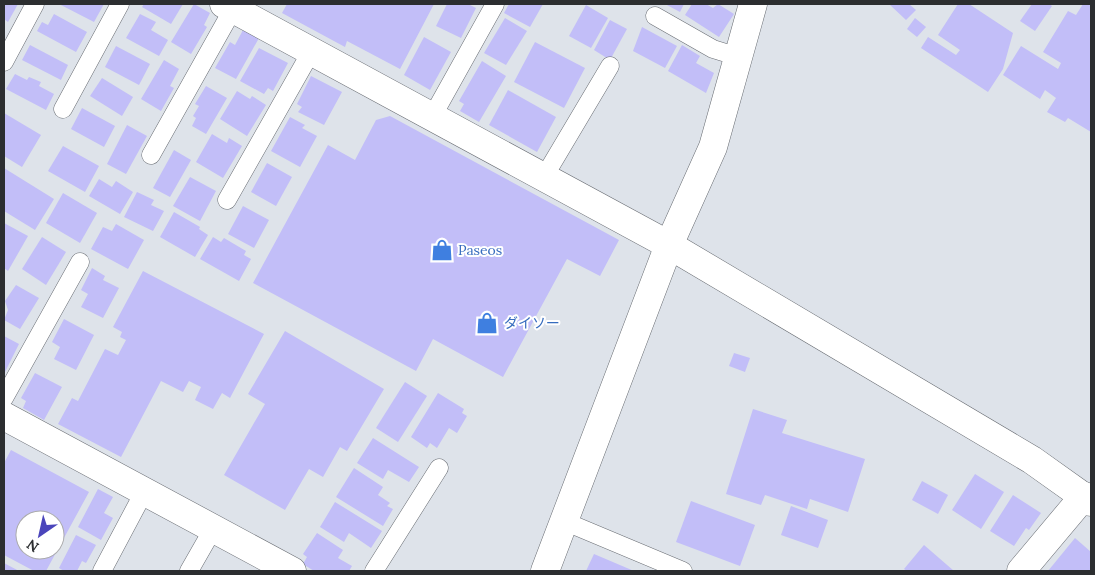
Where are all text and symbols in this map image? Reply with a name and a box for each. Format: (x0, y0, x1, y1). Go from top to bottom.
shop icon: Paseos (429, 237, 455, 263)
place label: Paseos (458, 241, 502, 259)
shop icon: ダイソー (474, 310, 500, 336)
place label: ダイソー (504, 314, 560, 332)
north arrow (15, 510, 65, 560)
text: N (23, 535, 42, 556)

